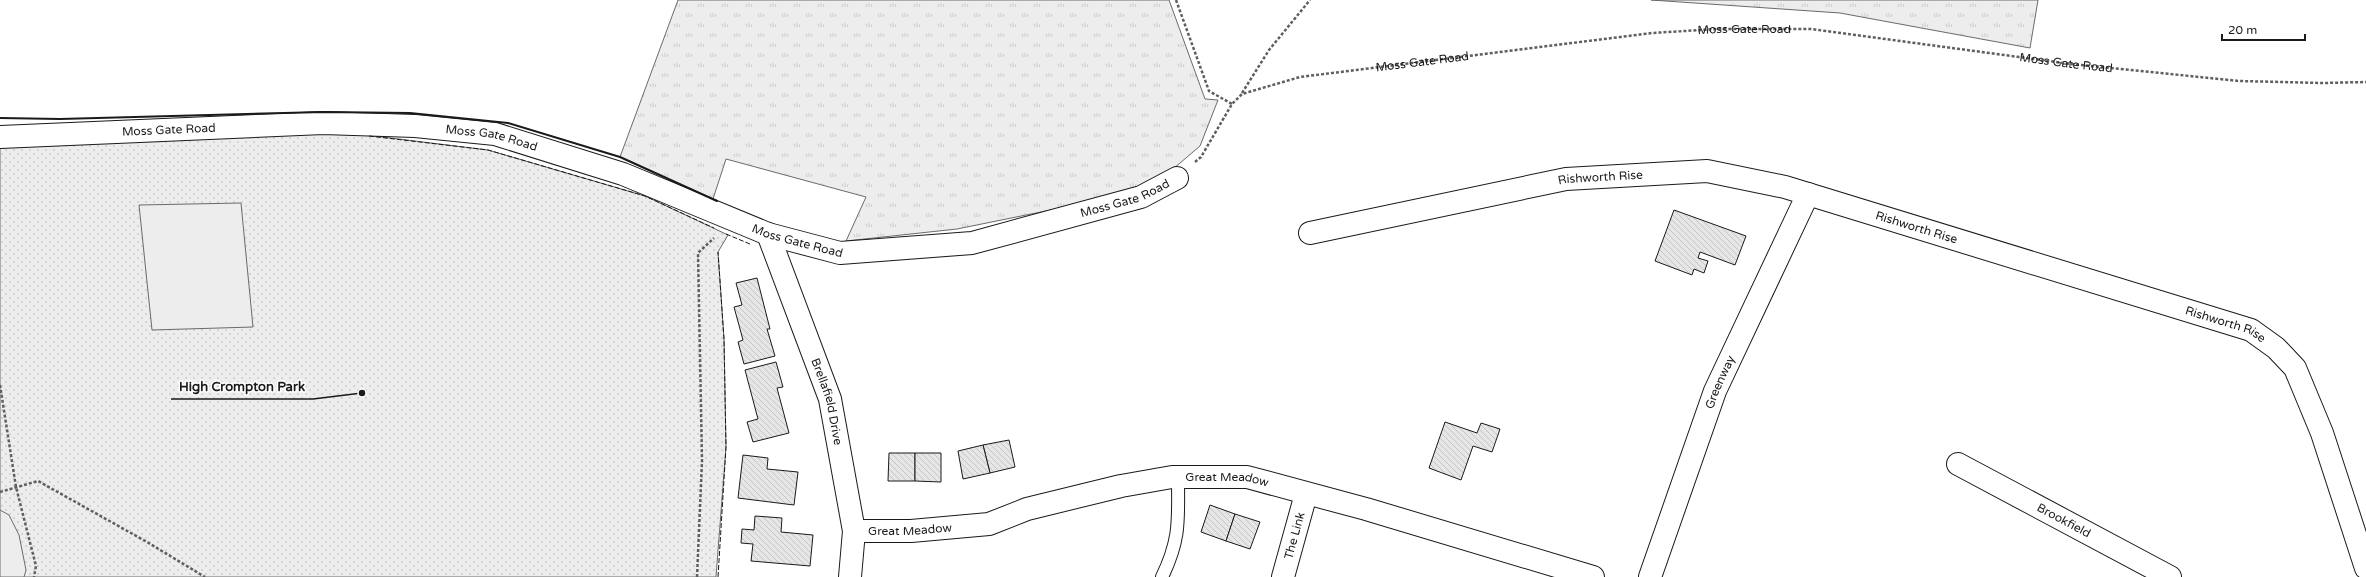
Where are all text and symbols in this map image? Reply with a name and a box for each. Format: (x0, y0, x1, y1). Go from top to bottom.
scale bar (2222, 16, 2305, 42)
street label: Moss Gate Road (1697, 22, 1791, 37)
text: 20 m (2228, 23, 2257, 37)
street label: Moss Gate Road (1375, 49, 1470, 74)
street label: Moss Gate Road (2019, 50, 2113, 75)
street label: Moss Gate Road (122, 121, 216, 139)
street label: Moss Gate Road (445, 122, 539, 154)
street label: Rishworth Rise (1557, 168, 1643, 188)
street label: Moss Gate Road (1079, 176, 1172, 220)
street label: Rishworth Rise (1874, 208, 1959, 247)
street label: Moss Gate Road (750, 221, 844, 260)
street label: Rishworth Rise (2184, 303, 2269, 345)
street label: Greenway (1702, 353, 1738, 411)
street label: Brellafield Drive (808, 356, 845, 446)
callout: High Crompton Park (171, 374, 313, 399)
text: High Crompton Park (179, 379, 305, 395)
street label: Great Meadow (1185, 470, 1271, 490)
street label: Brookfield (2035, 500, 2093, 540)
street label: The Link (1281, 510, 1308, 561)
street label: Great Meadow (868, 520, 953, 538)

